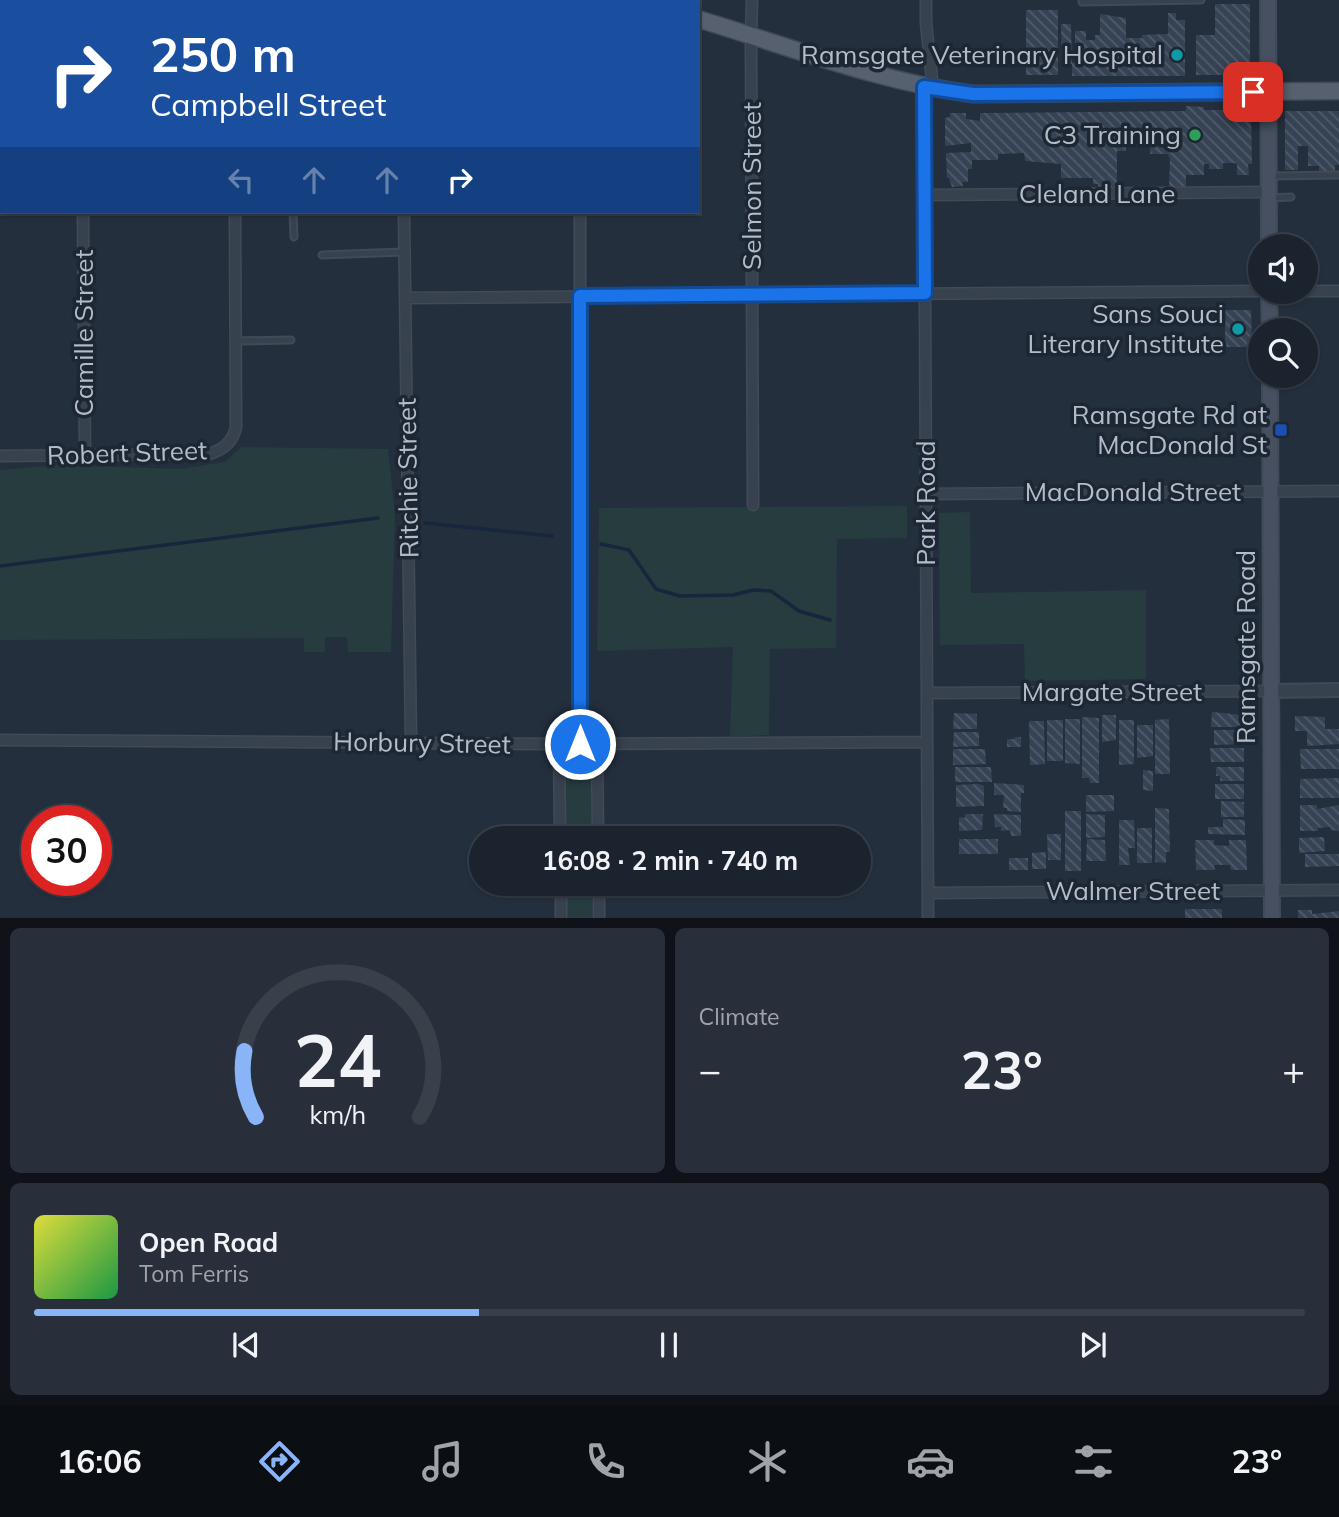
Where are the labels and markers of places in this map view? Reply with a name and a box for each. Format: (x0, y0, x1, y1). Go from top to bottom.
place label: Ramsgate Veterinary Hospital (801, 38, 1163, 71)
marker: Ramsgate Veterinary Hospital (1169, 47, 1185, 63)
pin (1223, 62, 1283, 122)
place label: C3 Training (1044, 118, 1181, 151)
marker: C3 Training (1187, 127, 1203, 143)
place label: Sans Souci Literary Institute (1028, 297, 1224, 360)
marker: Sans Souci Literary Institute (1230, 321, 1246, 337)
place label: Ramsgate Rd at MacDonald St (1072, 398, 1267, 461)
marker: Ramsgate Rd at MacDonald St (1273, 422, 1289, 438)

